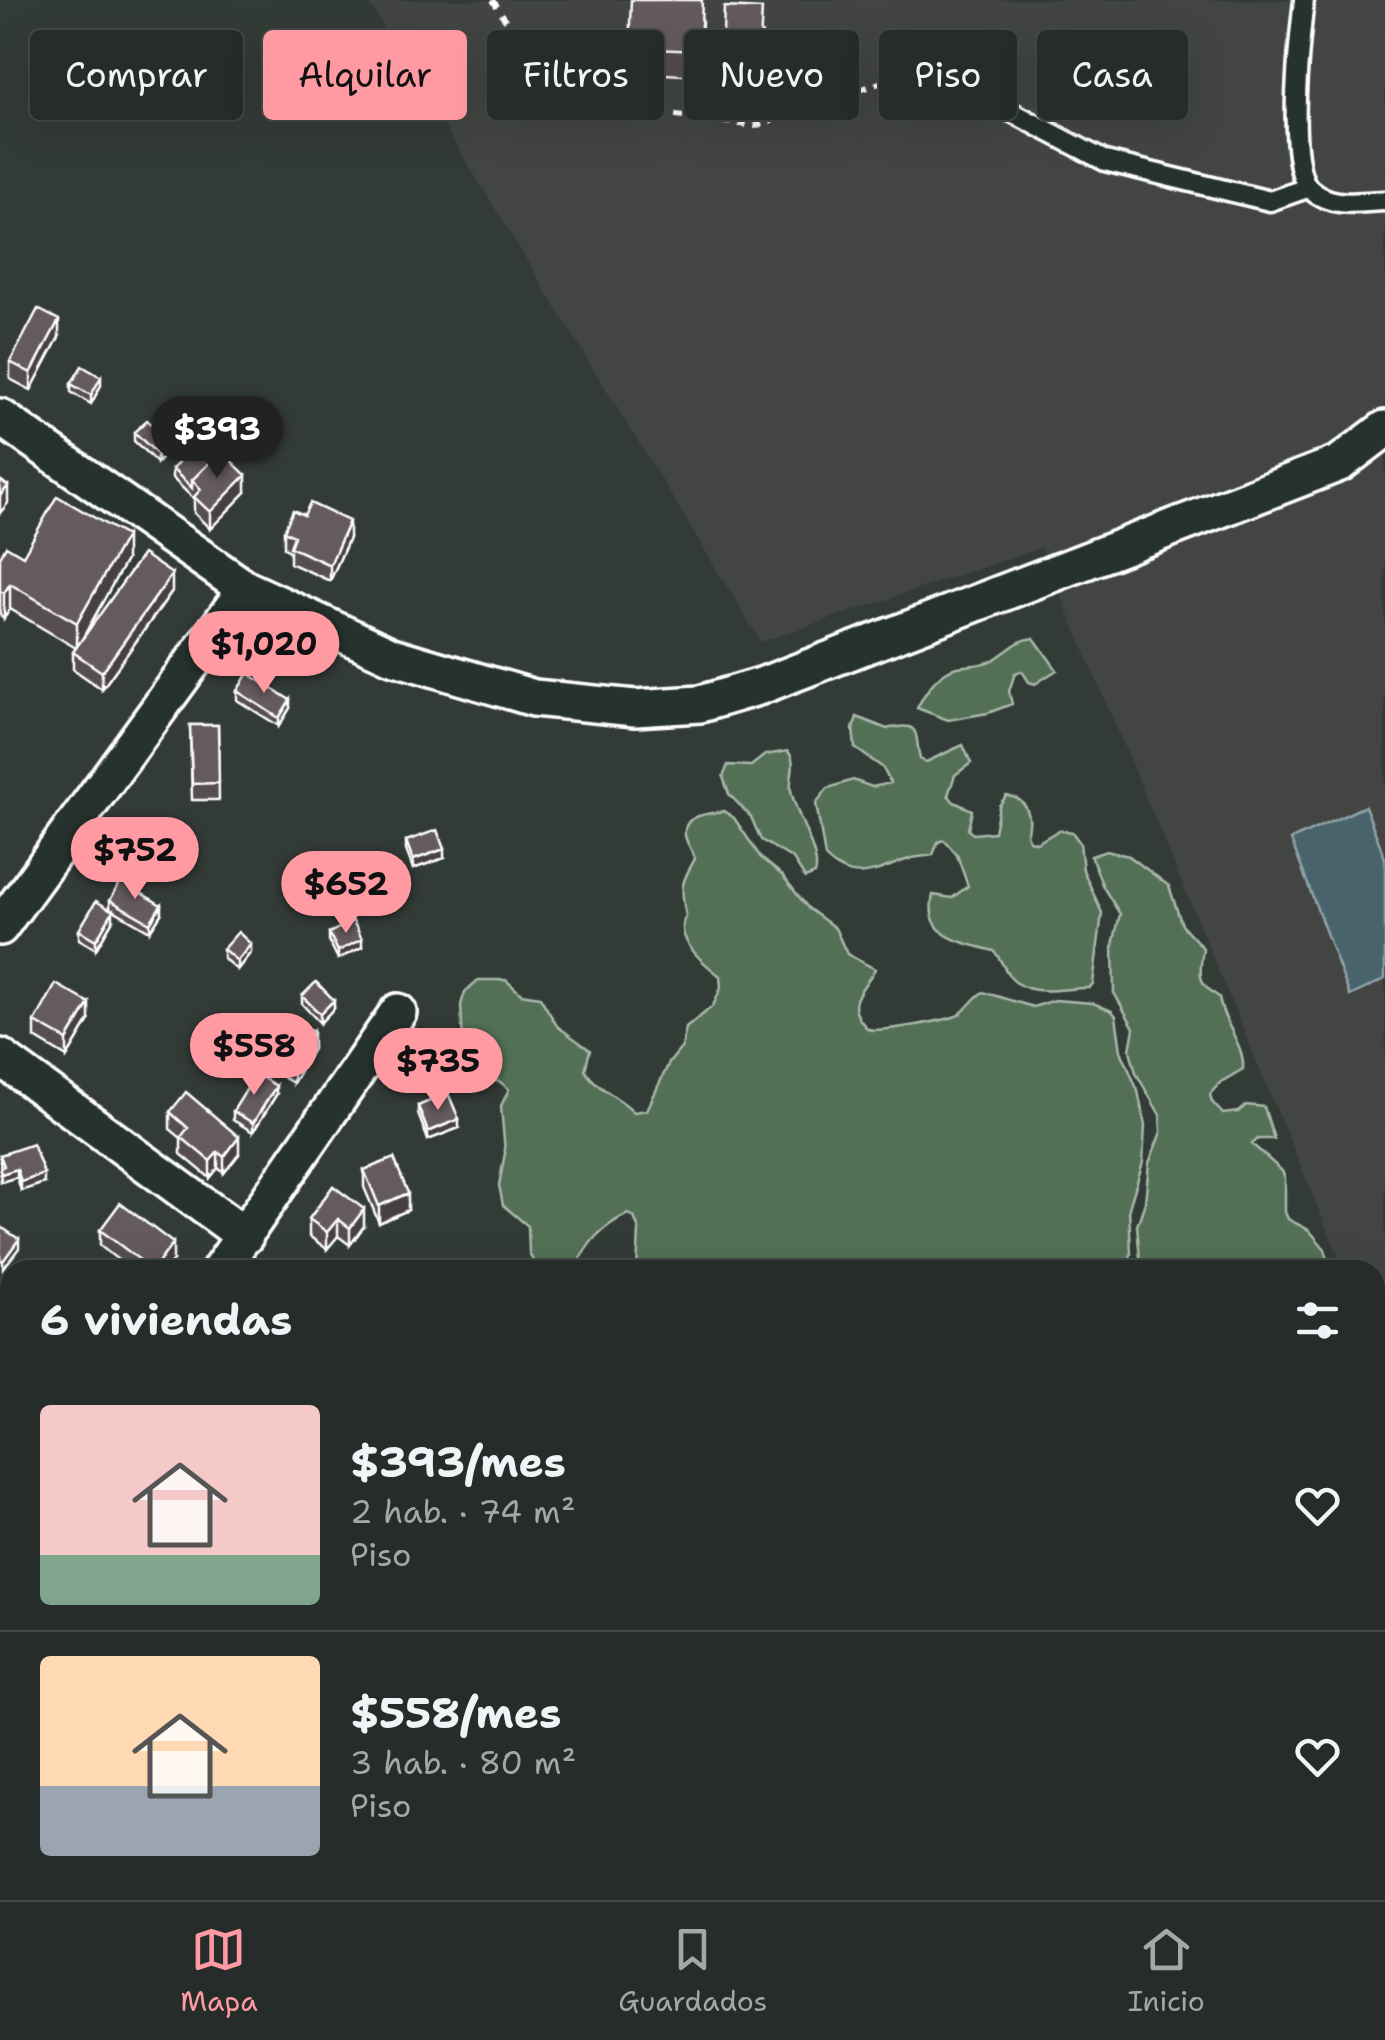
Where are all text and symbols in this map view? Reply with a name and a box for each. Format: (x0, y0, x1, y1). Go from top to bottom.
chip: Comprar (30, 30, 243, 120)
chip: Alquilar (263, 30, 467, 120)
chip: Filtros (487, 30, 664, 120)
chip: Nuevo (684, 30, 859, 120)
chip: Piso (879, 30, 1017, 120)
chip: Casa (1037, 30, 1188, 120)
pin: $393 (158, 396, 276, 481)
text: $393 (173, 407, 261, 450)
pin: $1,020 (183, 611, 345, 696)
text: $1,020 (210, 622, 318, 665)
pin: $752 (76, 817, 194, 902)
text: $752 (93, 828, 177, 871)
pin: $652 (287, 851, 405, 936)
text: $652 (303, 862, 389, 905)
pin: $558 (195, 1013, 313, 1098)
text: $558 (212, 1024, 296, 1067)
pin: $735 (379, 1028, 497, 1113)
text: $735 (396, 1039, 480, 1082)
text: 6 viviendas (40, 1292, 292, 1348)
icon: filters (1290, 1293, 1345, 1348)
text: $393/mes (350, 1434, 566, 1490)
icon: home (120, 1445, 240, 1565)
icon: heart (1290, 1478, 1345, 1533)
text: 2 hab. · 74 m² (350, 1490, 575, 1533)
text: Piso (350, 1533, 411, 1576)
text: $558/mes (350, 1685, 561, 1741)
icon: home (120, 1696, 240, 1816)
icon: heart (1290, 1729, 1345, 1784)
text: 3 hab. · 80 m² (350, 1741, 576, 1784)
text: Piso (350, 1784, 411, 1827)
tab: Mapa (180, 1922, 258, 2020)
tab: Guardados (618, 1922, 767, 2020)
tab: Inicio (1128, 1922, 1205, 2020)

